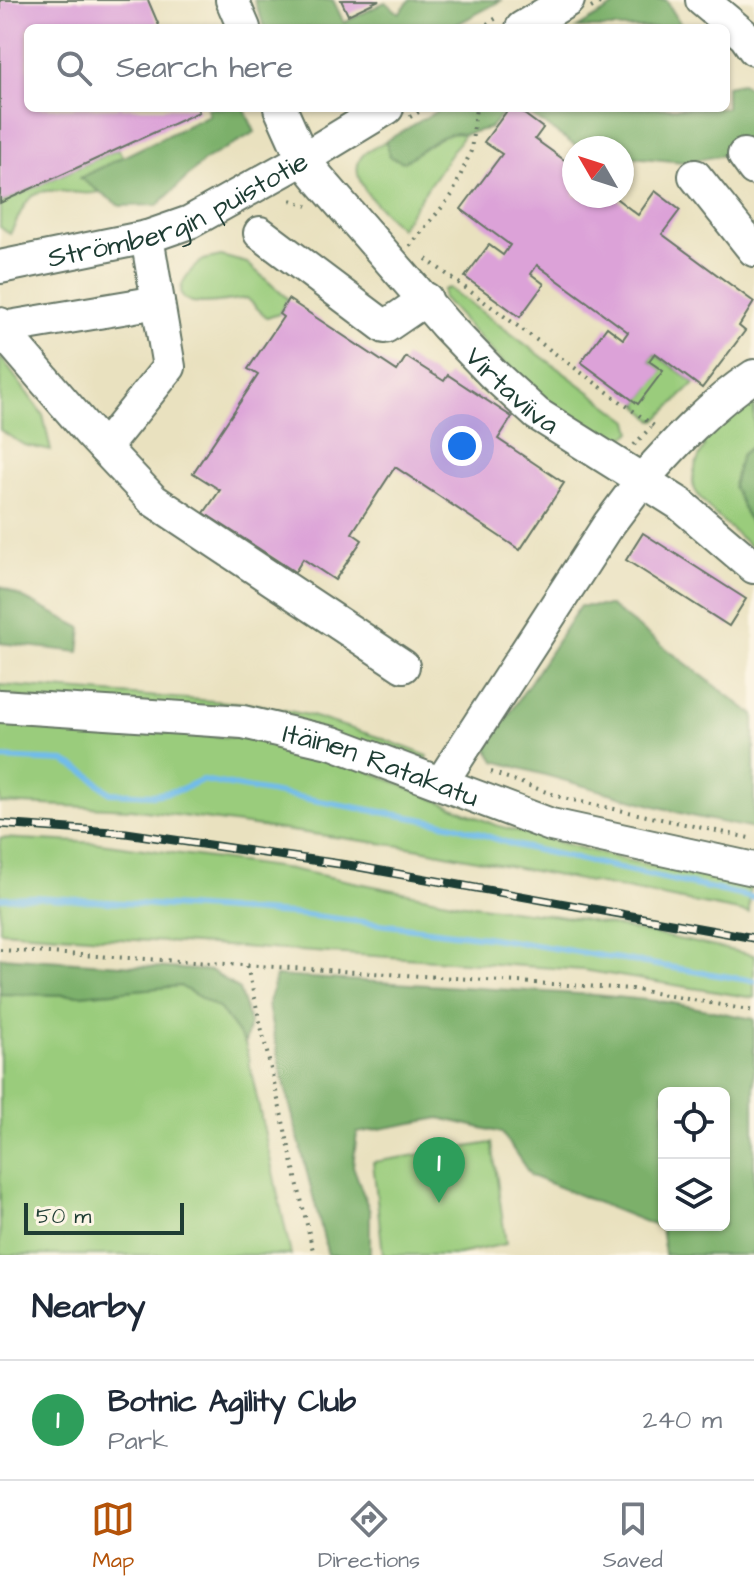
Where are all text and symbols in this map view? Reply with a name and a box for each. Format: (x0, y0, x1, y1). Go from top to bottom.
search box (24, 24, 730, 112)
icon: search (52, 46, 96, 90)
text: Search here (116, 47, 293, 89)
north arrow (562, 136, 634, 208)
street label: Strömbergin puistotie (44, 142, 315, 278)
street label: Virtaviiva (455, 338, 566, 444)
your location (442, 426, 482, 466)
street label: Itäinen Ratakatu (279, 714, 484, 817)
map controls (658, 1087, 730, 1231)
button: locate (658, 1087, 730, 1159)
pin: 1 (413, 1137, 465, 1203)
button: layers (658, 1159, 730, 1231)
scale bar (24, 1199, 184, 1235)
text: 50 m (36, 1201, 91, 1232)
text: Nearby (32, 1283, 146, 1331)
text: Botnic Agility Club (108, 1381, 356, 1423)
text: 1 (56, 1402, 60, 1438)
text: 240 m (642, 1402, 722, 1438)
text: Park (108, 1423, 168, 1459)
tab: Map (91, 1497, 135, 1576)
tab: Directions (318, 1497, 420, 1576)
tab: Saved (603, 1497, 663, 1576)

